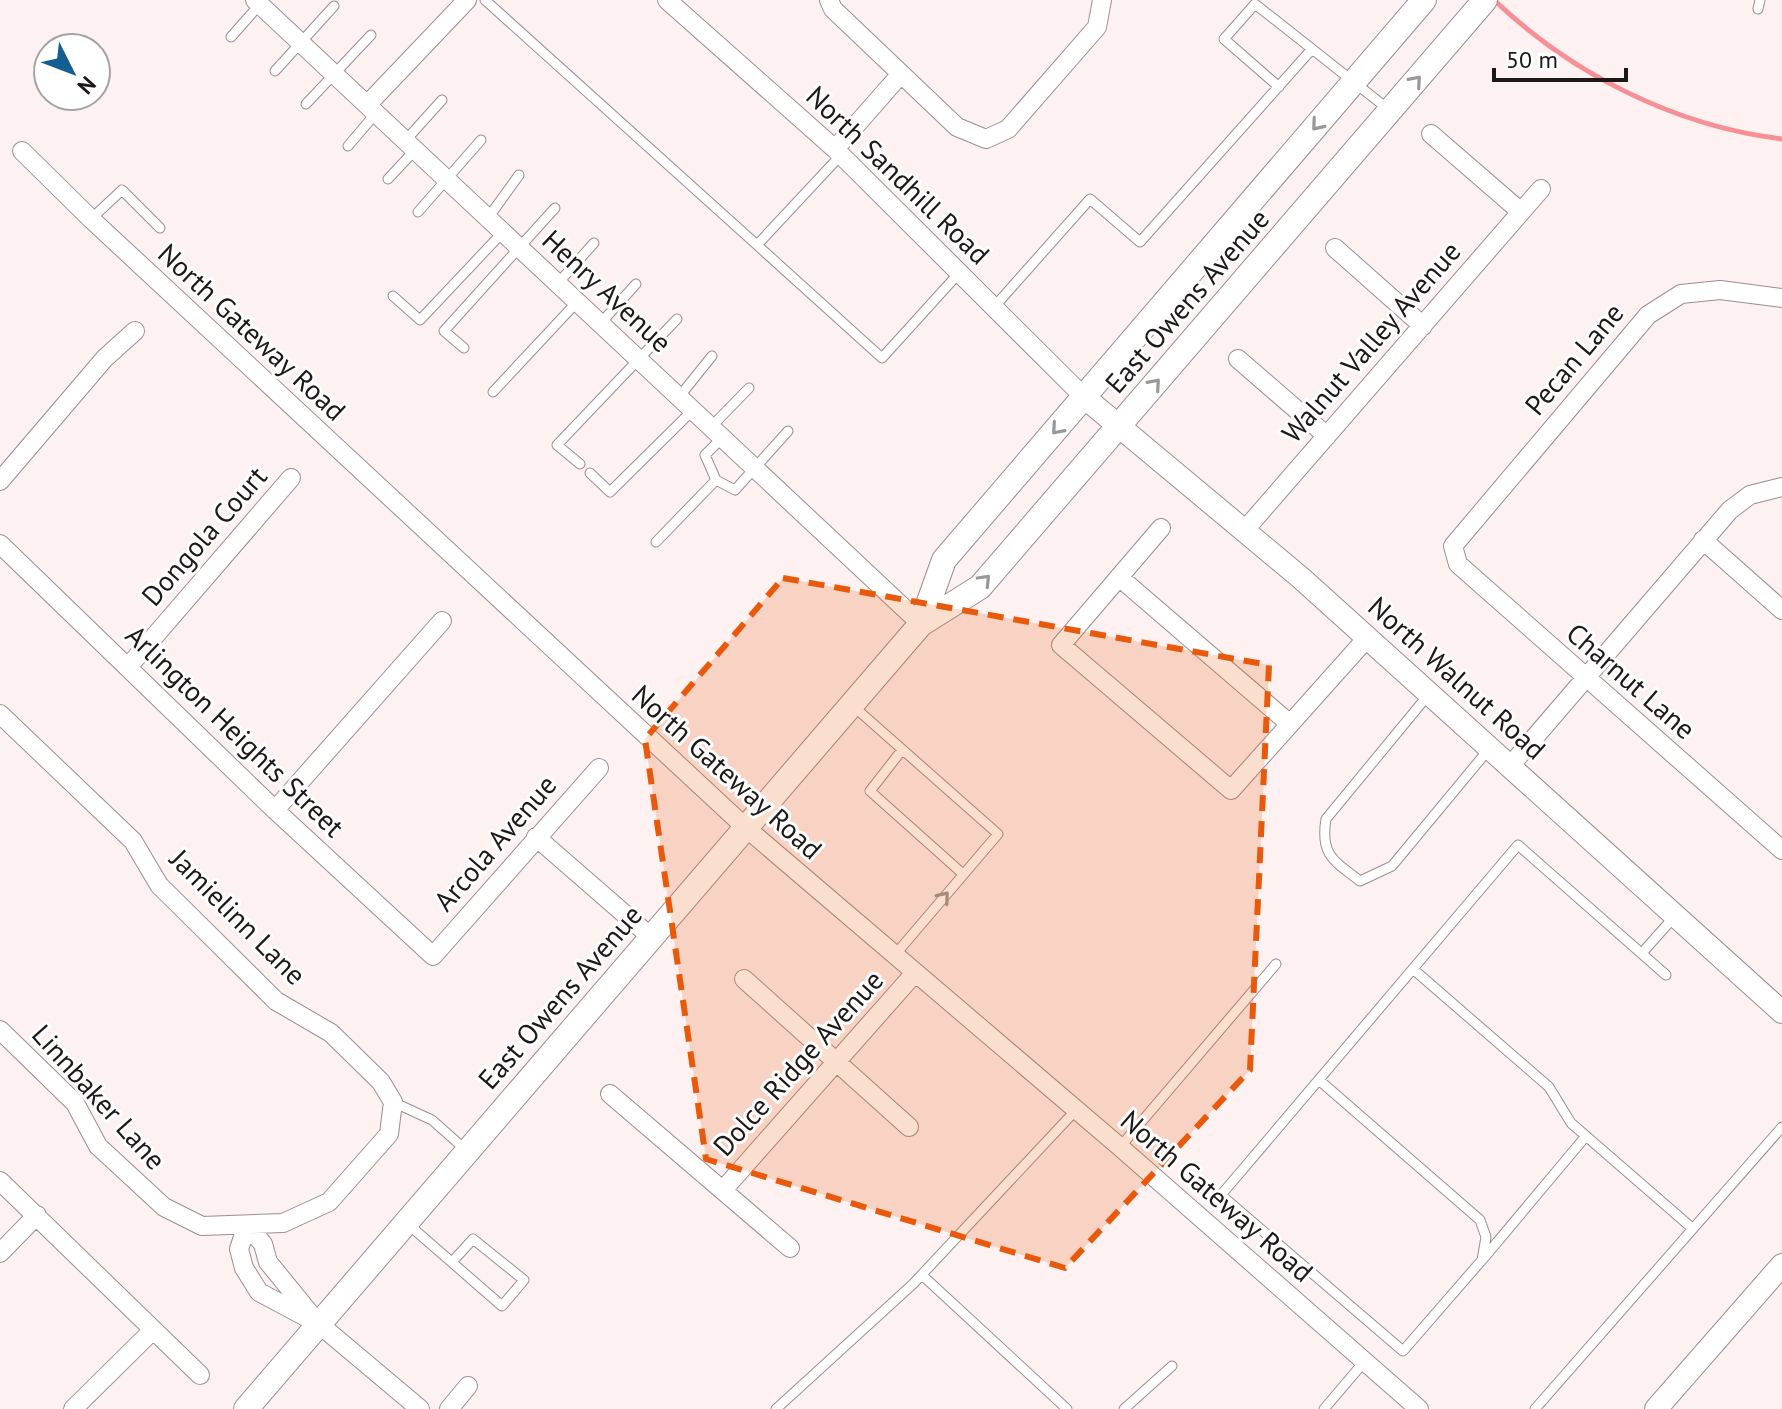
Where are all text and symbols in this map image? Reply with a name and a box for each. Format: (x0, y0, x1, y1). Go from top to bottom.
north arrow (32, 32, 112, 112)
scale bar (1494, 32, 1626, 82)
text: 50 m (1506, 44, 1558, 75)
text: N (72, 71, 102, 100)
one-way arrow (1406, 76, 1421, 90)
street label: North Sandhill Road (799, 77, 998, 272)
one-way arrow (1312, 115, 1327, 130)
street label: East Owens Avenue (1096, 201, 1277, 401)
street label: Henry Avenue (535, 221, 680, 360)
street label: Walnut Valley Avenue (1273, 233, 1468, 450)
street label: North Gateway Road (151, 235, 354, 428)
street label: Pecan Lane (1516, 295, 1631, 422)
one-way arrow (1145, 379, 1160, 394)
one-way arrow (1052, 420, 1067, 434)
street label: Dongola Court (133, 458, 275, 613)
one-way arrow (976, 575, 990, 590)
street label: North Walnut Road (1361, 588, 1554, 767)
street label: Charnut Lane (1559, 614, 1704, 747)
street label: Arlington Heights Street (118, 617, 353, 845)
street label: North Gateway Road (624, 676, 830, 867)
street label: Arcola Avenue (425, 767, 564, 919)
street label: Jamielinn Lane (162, 840, 314, 993)
one-way arrow (934, 892, 949, 906)
street label: East Owens Avenue (469, 897, 650, 1097)
street label: Dolce Ridge Avenue (704, 962, 891, 1163)
street label: Linnbaker Lane (24, 1016, 174, 1177)
street label: North Gateway Road (1113, 1102, 1321, 1290)

